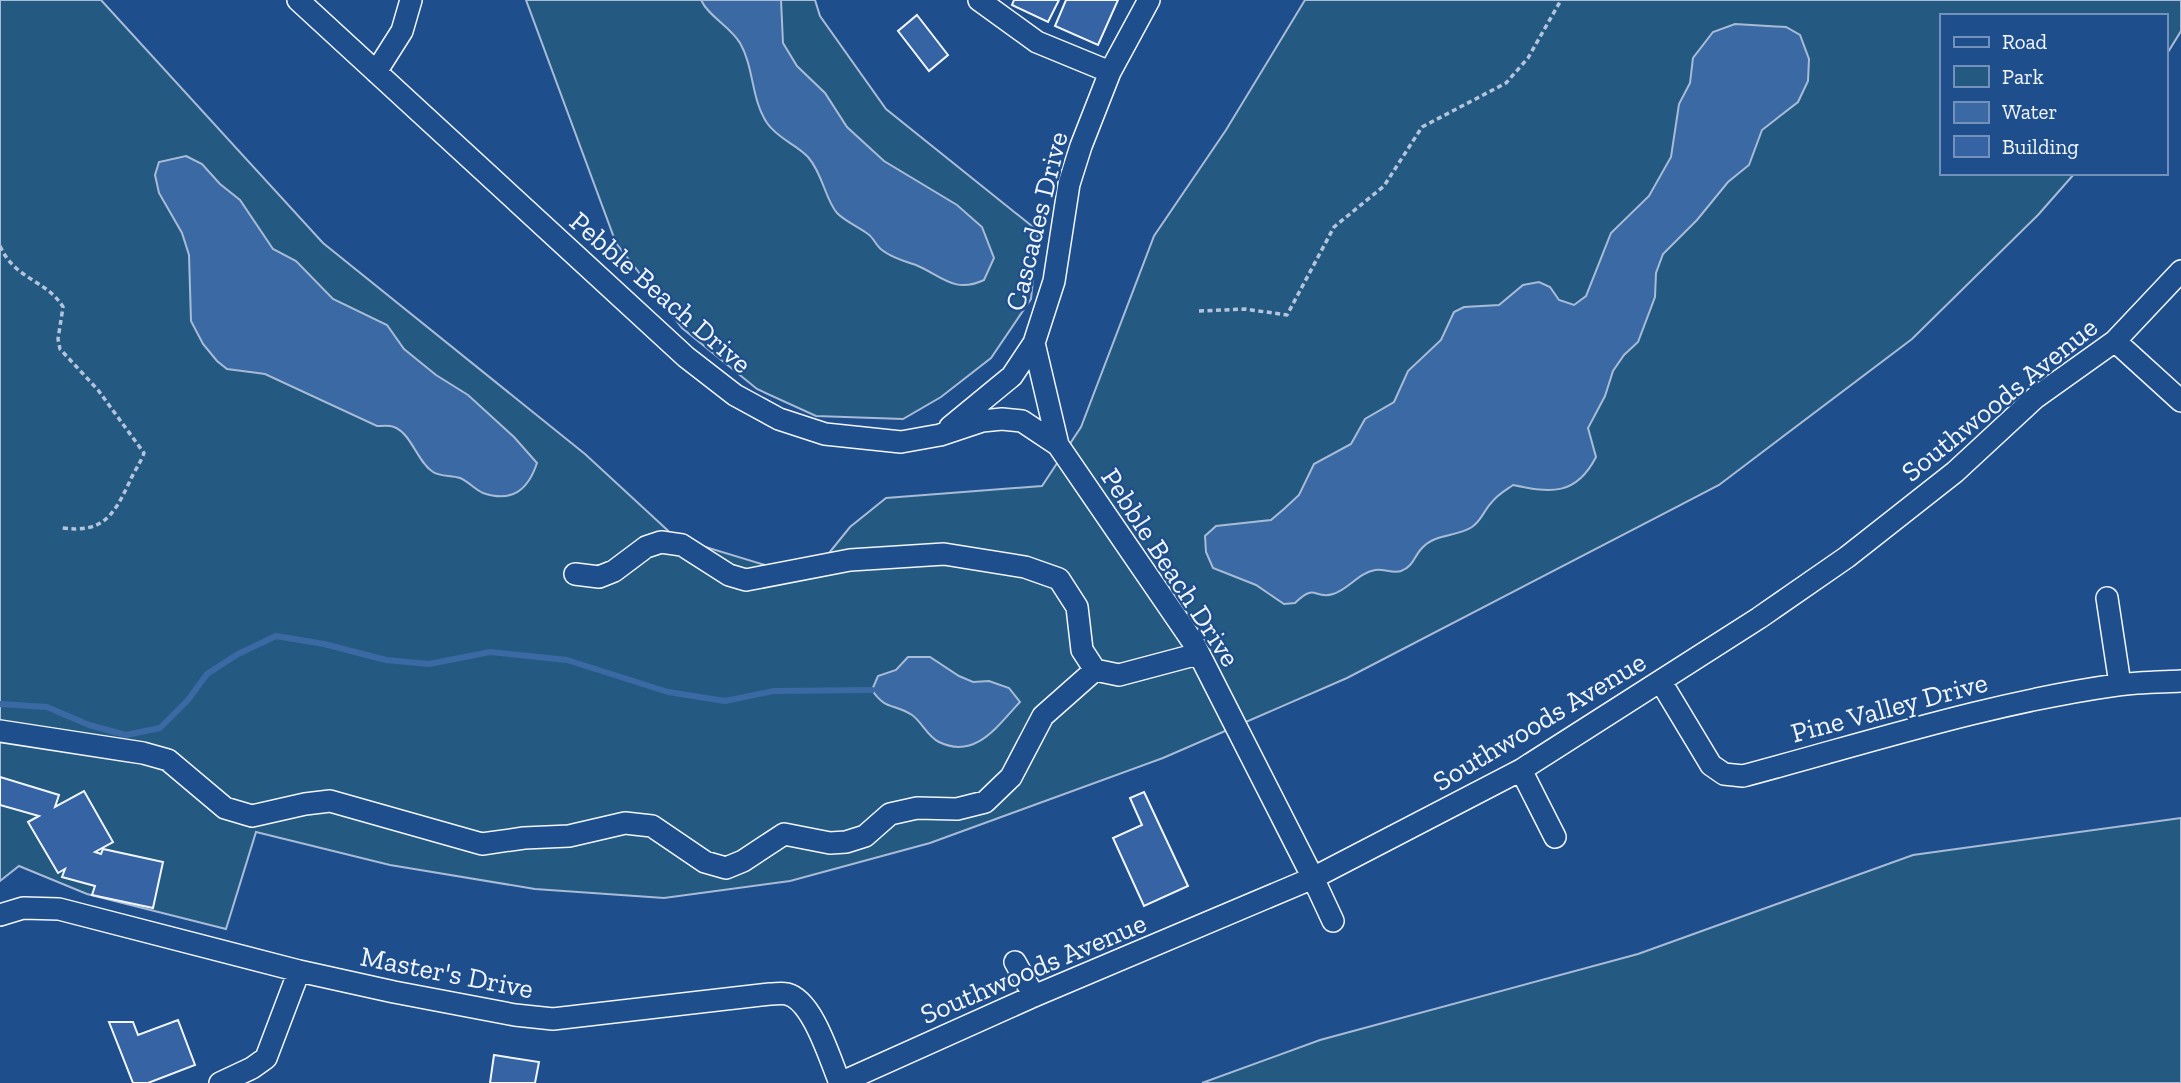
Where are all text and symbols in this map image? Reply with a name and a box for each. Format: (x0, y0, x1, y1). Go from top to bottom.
legend (1940, 14, 2167, 175)
text: Road (2002, 29, 2048, 54)
text: Park (2002, 64, 2044, 89)
text: Water (2002, 99, 2057, 124)
street label: Cascades Drive (998, 128, 1075, 314)
text: Building (2002, 134, 2079, 159)
street label: Pebble Beach Drive (563, 205, 758, 380)
street label: Southwoods Avenue (1895, 310, 2104, 488)
street label: Pebble Beach Drive (1094, 462, 1247, 673)
street label: Southwoods Avenue (1427, 645, 1652, 798)
street label: Pine Valley Drive (1787, 665, 1991, 750)
street label: Southwoods Avenue (915, 906, 1151, 1031)
street label: Master's Drive (358, 940, 536, 1005)

